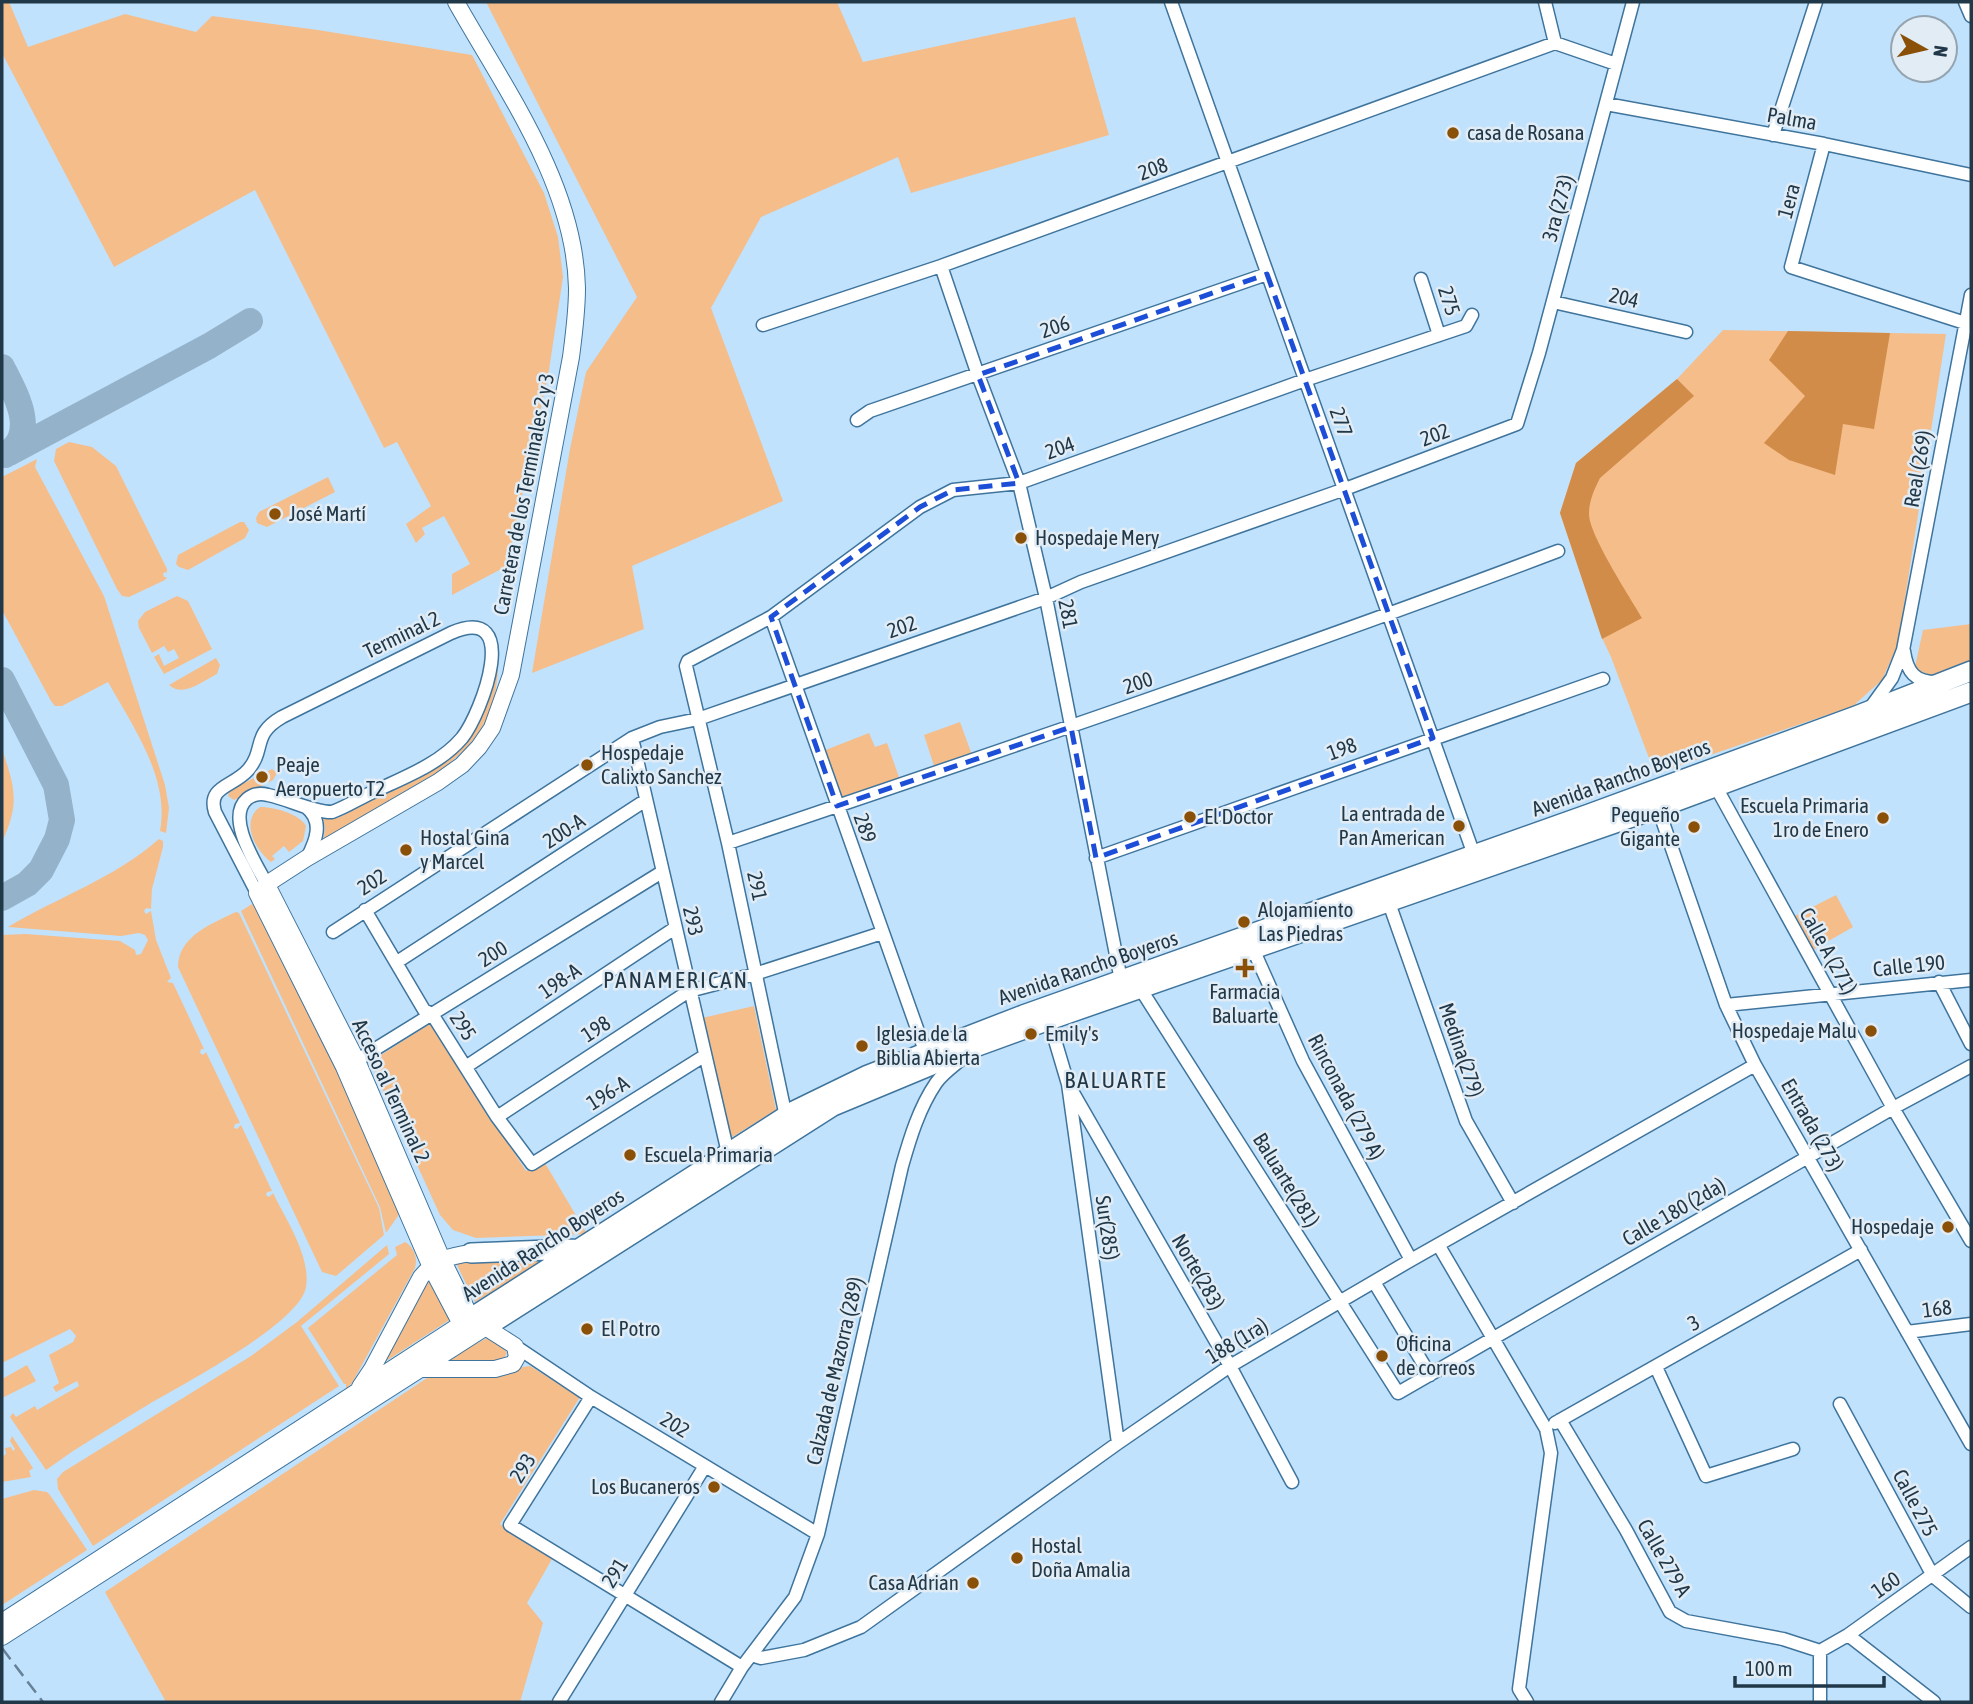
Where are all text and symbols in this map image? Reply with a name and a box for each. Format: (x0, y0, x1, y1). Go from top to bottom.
north arrow (1889, 14, 1959, 84)
text: N (1929, 44, 1953, 58)
street label: Palma (1765, 102, 1819, 134)
place label: casa de Rosana (1467, 120, 1584, 144)
marker: casa de Rosana (1445, 125, 1461, 141)
street label: 208 (1135, 152, 1171, 184)
street label: 3ra (273) (1537, 172, 1577, 244)
street label: 1era (1772, 181, 1804, 221)
street label: 204 (1607, 282, 1641, 312)
street label: 275 (1434, 283, 1466, 318)
street label: 206 (1037, 310, 1073, 342)
street label: Carretera de los Terminales 2 y 3 (488, 371, 558, 617)
street label: 277 (1326, 404, 1358, 440)
street label: 202 (1417, 418, 1453, 451)
street label: Real (269) (1898, 428, 1936, 509)
street label: 204 (1042, 431, 1078, 463)
place label: José Martí (289, 501, 366, 525)
marker: José Martí (267, 506, 283, 522)
place label: Hospedaje Mery (1035, 525, 1160, 549)
marker: Hospedaje Mery (1013, 530, 1029, 546)
street label: 281 (1054, 597, 1084, 631)
street label: Terminal 2 (359, 605, 444, 663)
street label: 202 (884, 610, 920, 642)
street label: 200 (1120, 666, 1156, 698)
street label: 198 (1324, 732, 1360, 764)
street label: Avenida Rancho Boyeros (1528, 734, 1713, 821)
place label: Hospedaje Calixto Sanchez (601, 740, 722, 788)
place label: Peaje Aeropuerto T2 (276, 752, 385, 800)
marker: Hospedaje Calixto Sanchez (579, 757, 595, 773)
marker: Peaje Aeropuerto T2 (254, 769, 270, 785)
place label: Escuela Primaria 1ro de Enero (1740, 793, 1869, 841)
place label: La entrada de Pan American (1339, 801, 1445, 849)
place label: Pequeño Gigante (1611, 802, 1680, 850)
place label: El Doctor (1204, 804, 1273, 828)
street label: 200-A (538, 807, 590, 853)
marker: El Doctor (1182, 809, 1198, 825)
street label: 289 (850, 810, 882, 846)
marker: Escuela Primaria 1ro de Enero (1875, 810, 1891, 826)
marker: La entrada de Pan American (1451, 818, 1467, 834)
marker: Pequeño Gigante (1686, 819, 1702, 835)
place label: Hostal Gina y Marcel (420, 825, 510, 873)
marker: Hostal Gina y Marcel (398, 842, 414, 858)
street label: 202 (352, 863, 390, 899)
street label: 291 (743, 869, 773, 903)
place label: Alojamiento Las Piedras (1258, 897, 1354, 945)
street label: Calle A (271) (1795, 903, 1862, 998)
street label: 293 (679, 904, 709, 938)
marker: Alojamiento Las Piedras (1236, 914, 1252, 930)
street label: Avenida Rancho Boyeros (995, 925, 1181, 1009)
street label: 200 (474, 935, 511, 971)
street label: Calle 190 (1872, 949, 1946, 981)
street label: 198-A (534, 957, 585, 1003)
marker: Farmacia Baluarte (1237, 960, 1253, 976)
district label: PANAMERICAN (603, 967, 749, 993)
place label: Farmacia Baluarte (1209, 979, 1281, 1027)
street label: Medina(279) (1435, 999, 1489, 1100)
street label: 295 (446, 1006, 482, 1044)
street label: 198 (576, 1010, 615, 1046)
street label: Acceso al Terminal 2 (348, 1015, 436, 1166)
place label: Hospedaje Malu (1732, 1018, 1857, 1042)
place label: Iglesia de la Biblia Abierta (876, 1021, 980, 1069)
place label: Emily's (1045, 1021, 1099, 1045)
marker: Hospedaje Malu (1863, 1023, 1879, 1039)
marker: Emily's (1023, 1026, 1039, 1042)
street label: Rinconada (279 A) (1304, 1030, 1390, 1163)
marker: Iglesia de la Biblia Abierta (854, 1038, 870, 1054)
district label: BALUARTE (1064, 1067, 1168, 1093)
street label: 196-A (582, 1070, 634, 1114)
street label: Entrada (273) (1777, 1074, 1849, 1175)
street label: Baluarte(281) (1249, 1128, 1325, 1231)
place label: Escuela Primaria (644, 1142, 773, 1166)
marker: Escuela Primaria (622, 1147, 638, 1163)
street label: Calle 180 (2da) (1618, 1172, 1729, 1250)
street label: Avenida Rancho Boyeros (457, 1183, 628, 1305)
street label: Sur(285) (1092, 1194, 1124, 1262)
place label: Hospedaje (1851, 1214, 1934, 1238)
marker: Hospedaje (1940, 1219, 1956, 1235)
street label: Norte(283) (1168, 1229, 1230, 1314)
street label: Calzada de Mazorra (289) (801, 1274, 867, 1467)
street label: 168 (1921, 1294, 1953, 1322)
street label: 3 (1683, 1309, 1704, 1335)
street label: 188 (1ra) (1201, 1312, 1272, 1368)
place label: El Potro (601, 1316, 660, 1340)
marker: El Potro (579, 1321, 595, 1337)
place label: Oficina de correos (1396, 1331, 1475, 1379)
marker: Oficina de correos (1374, 1348, 1390, 1364)
street label: 202 (657, 1406, 694, 1442)
street label: 293 (504, 1449, 540, 1486)
street label: Calle 275 (1888, 1465, 1943, 1540)
place label: Los Bucaneros (591, 1474, 700, 1498)
marker: Los Bucaneros (706, 1479, 722, 1495)
street label: Calle 279 A (1633, 1515, 1697, 1601)
place label: Hostal Doña Amalia (1031, 1533, 1131, 1581)
marker: Hostal Doña Amalia (1009, 1550, 1025, 1566)
street label: 291 (596, 1554, 632, 1591)
street label: 160 (1866, 1566, 1905, 1603)
place label: Casa Adrian (869, 1570, 959, 1594)
marker: Casa Adrian (965, 1575, 981, 1591)
scale bar (1735, 1644, 1884, 1688)
text: 100 m (1745, 1656, 1793, 1680)

